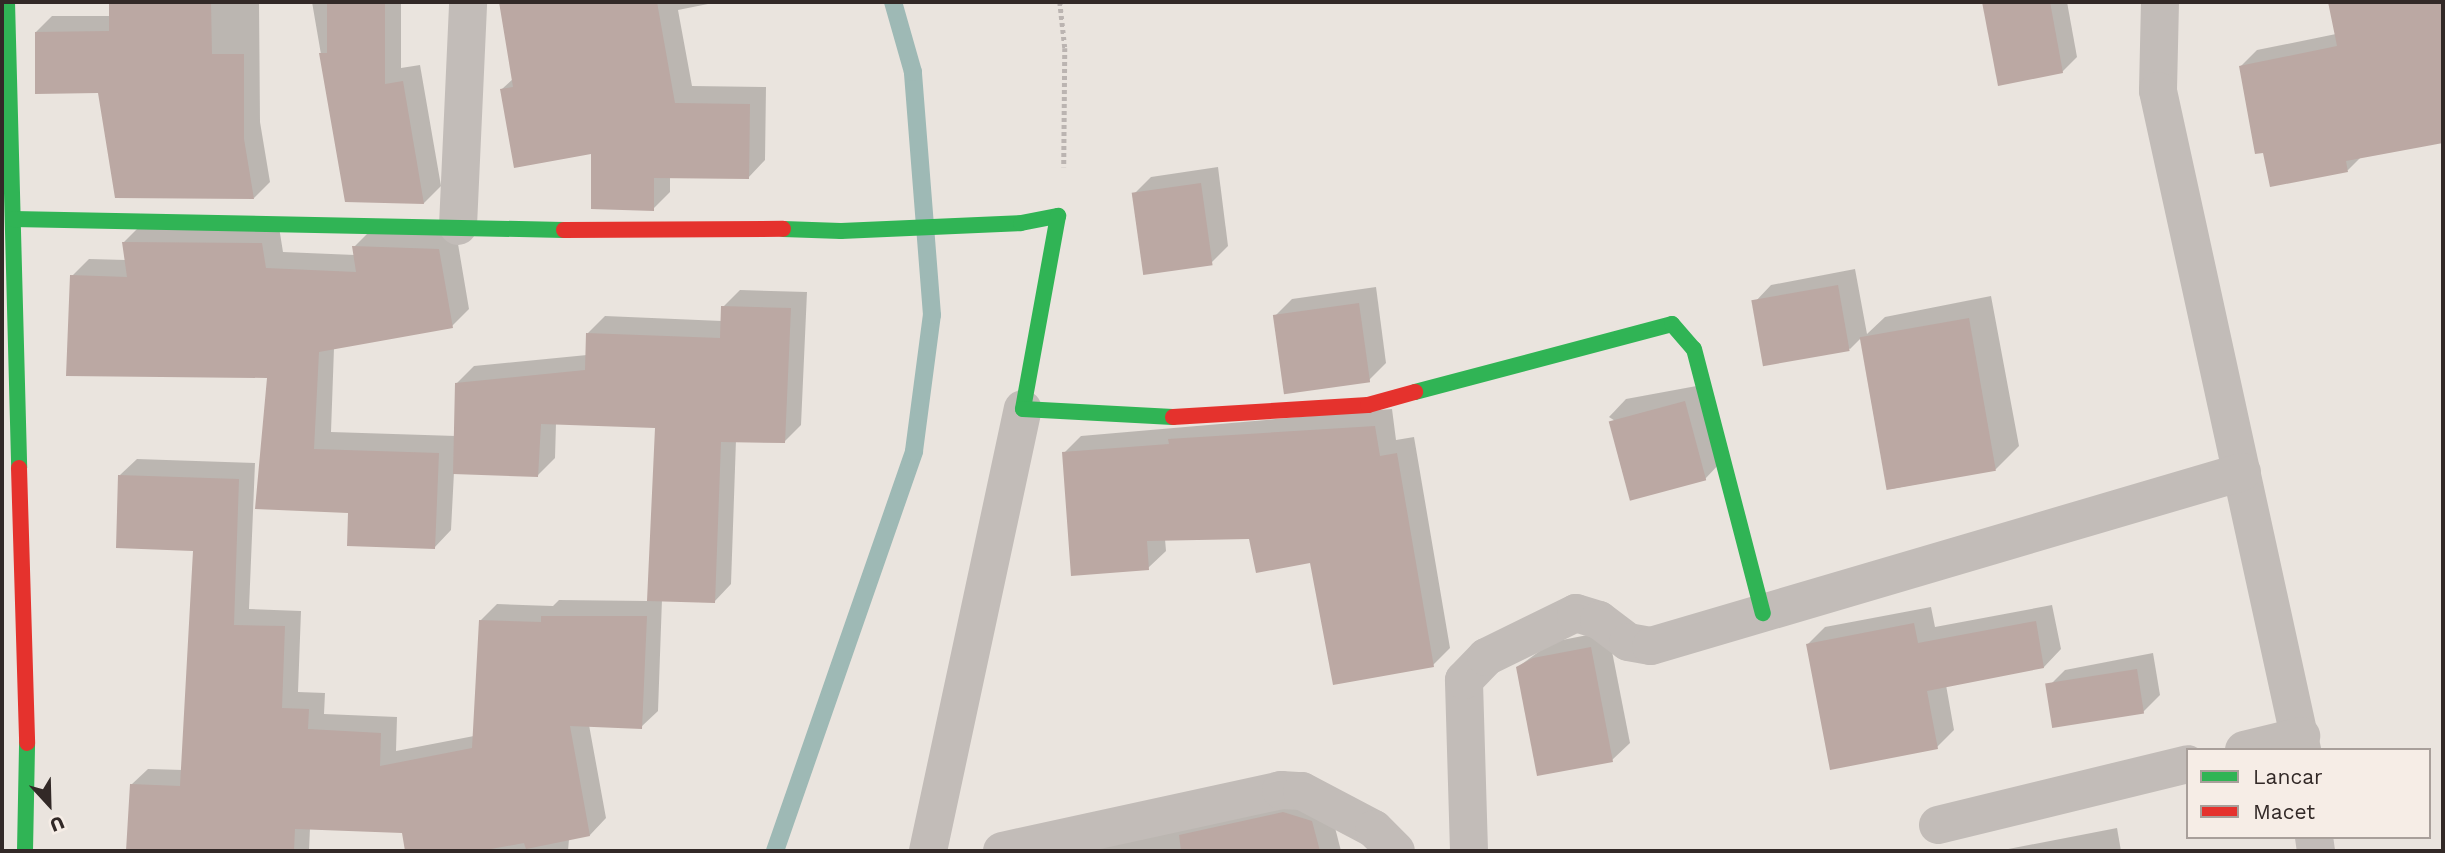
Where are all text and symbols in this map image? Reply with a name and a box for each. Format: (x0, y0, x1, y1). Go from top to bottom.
legend (2186, 748, 2431, 839)
text: Lancar (2253, 764, 2323, 789)
north arrow (14, 769, 84, 839)
text: Macet (2253, 799, 2315, 824)
text: U (46, 811, 68, 837)

